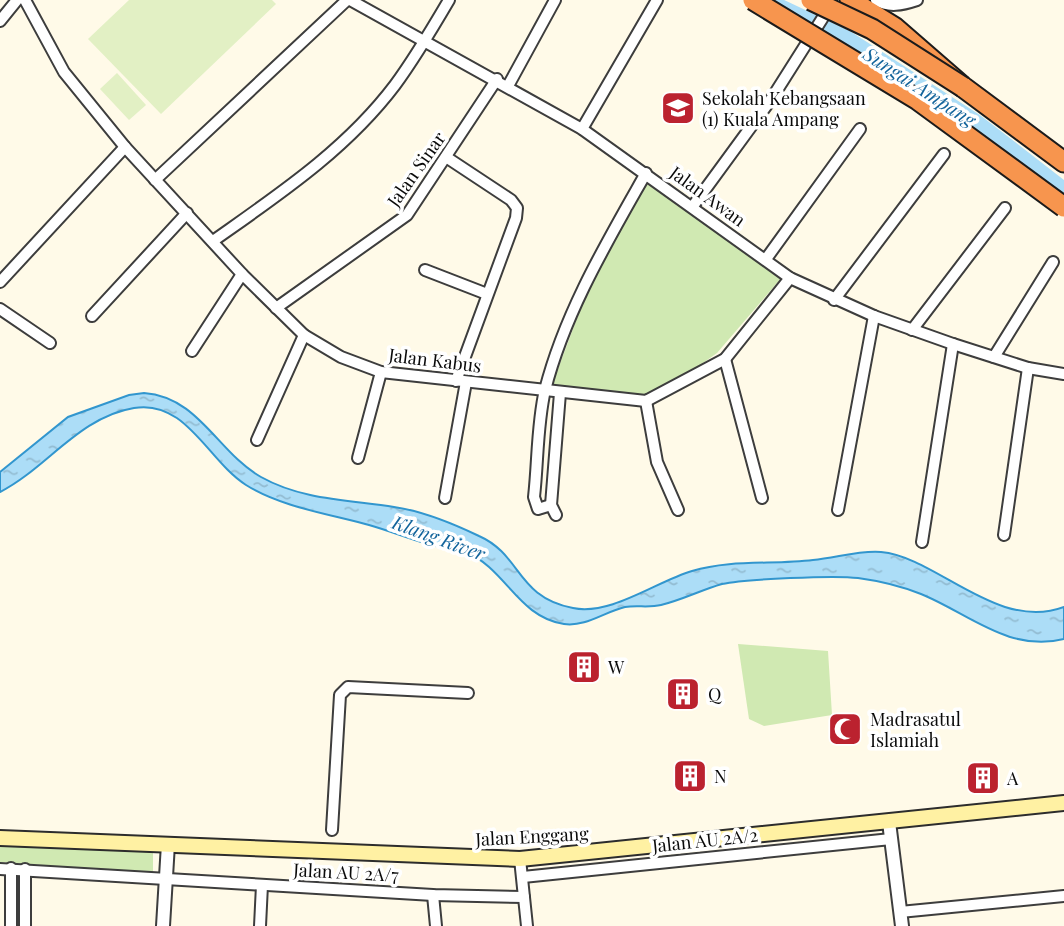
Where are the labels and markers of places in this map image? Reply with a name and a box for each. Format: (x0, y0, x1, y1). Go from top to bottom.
place label: Sekolah Kebangsaan (1) Kuala Ampang (702, 86, 866, 131)
school or university icon: Sekolah Kebangsaan (1) Kuala Ampang (659, 89, 697, 127)
building icon: W (565, 648, 603, 686)
place label: W (607, 655, 625, 679)
building icon: Q (664, 675, 702, 713)
place label: Q (708, 682, 722, 706)
place label: Madrasatul Islamiah (870, 707, 961, 752)
mosque icon: Madrasatul Islamiah (826, 710, 864, 748)
building icon: N (671, 757, 709, 795)
building icon: A (964, 759, 1002, 797)
place label: N (714, 764, 727, 788)
place label: A (1006, 766, 1019, 790)

